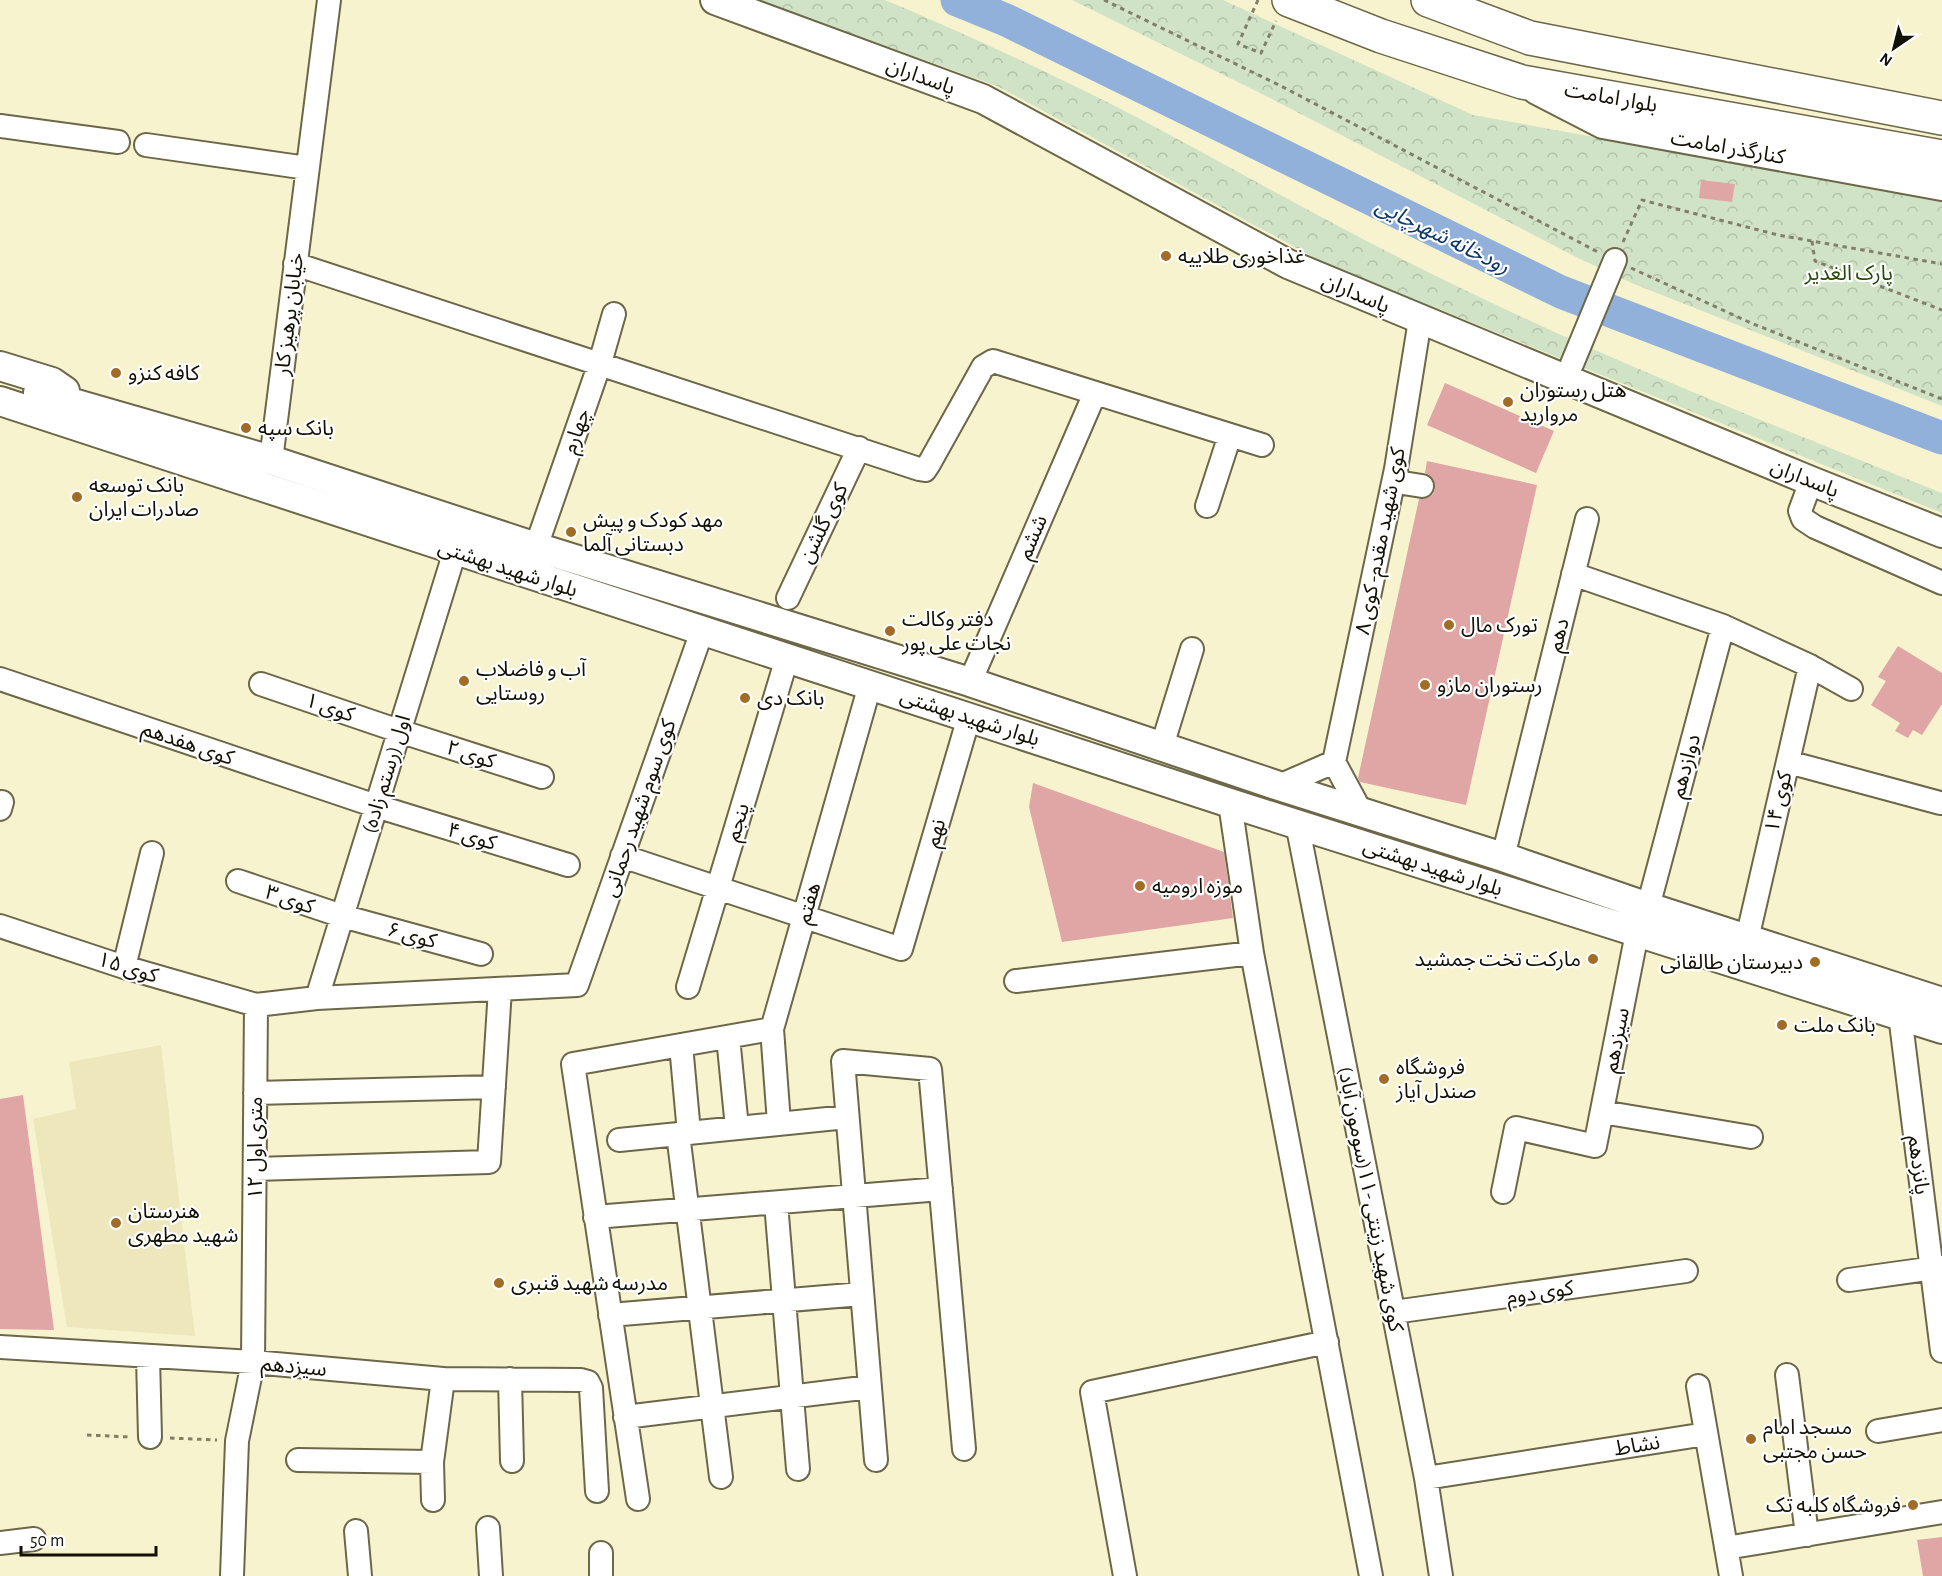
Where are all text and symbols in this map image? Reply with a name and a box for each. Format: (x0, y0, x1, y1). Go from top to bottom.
north arrow (1864, 18, 1924, 78)
text: N (1877, 50, 1895, 69)
street label: پاسداران (883, 54, 958, 101)
street label: بلوار امامت (1563, 79, 1659, 117)
street label: کنارگذر امامت (1669, 126, 1787, 169)
water label: رودخانه شهرچایی (1371, 194, 1513, 281)
place label: غذاخوری طلاییه (1178, 246, 1305, 268)
marker: غذاخوری طلاییه (1159, 249, 1173, 263)
street label: خیابان پرهیز کار (271, 251, 310, 378)
park label: پارک الغدیر (1804, 263, 1893, 286)
street label: پاسداران (1318, 270, 1393, 319)
place label: کافه کنزو (128, 363, 200, 385)
marker: کافه کنزو (109, 366, 123, 380)
place label: هتل رستوران مروارید (1520, 380, 1627, 426)
marker: هتل رستوران مروارید (1501, 395, 1515, 409)
street label: چهارم (559, 406, 599, 458)
place label: بانک سپه (258, 418, 334, 441)
marker: بانک سپه (239, 421, 253, 435)
street label: کوی شهید مقدم- کوی ۸ (1352, 445, 1414, 637)
street label: پاسداران (1767, 455, 1842, 504)
place label: بانک توسعه صادرات ایران (89, 475, 199, 521)
street label: کوی گلشن (794, 479, 853, 567)
marker: بانک توسعه صادرات ایران (70, 490, 84, 504)
place label: مهد کودک و پیش دبستانی آلما (583, 510, 723, 556)
street label: ششم (1014, 512, 1055, 564)
marker: مهد کودک و پیش دبستانی آلما (564, 525, 578, 539)
street label: بلوار شهید بهشتی (435, 536, 580, 602)
place label: دفتر وکالت نجات علی پور (901, 609, 1011, 656)
place label: تورک مال (1461, 615, 1538, 637)
street label: دهم (1544, 616, 1577, 655)
marker: تورک مال (1442, 618, 1456, 632)
marker: دفتر وکالت نجات علی پور (883, 624, 897, 638)
place label: آب و فاضلاب روستایی (476, 657, 587, 705)
marker: آب و فاضلاب روستایی (457, 674, 471, 688)
place label: رستوران مازو (1437, 675, 1543, 697)
marker: رستوران مازو (1418, 678, 1432, 692)
street label: بلوار شهید بهشتی (897, 685, 1042, 751)
place label: بانک دی (757, 688, 824, 710)
street label: کوی ۱ (302, 689, 357, 727)
marker: بانک دی (738, 691, 752, 705)
street label: اول (رستم زاده) (359, 713, 418, 837)
street label: کوی سوم شهید رحمانی (599, 716, 685, 901)
street label: کوی هفدهم (138, 718, 237, 773)
street label: دوازدهم (1667, 732, 1708, 801)
street label: کوی ۲ (444, 737, 498, 773)
street label: کوی ۱۴ (1761, 769, 1797, 835)
street label: پنجم (722, 801, 757, 845)
street label: نهم (922, 817, 953, 851)
street label: کوی ۴ (445, 819, 499, 855)
street label: بلوار شهید بهشتی (1360, 835, 1505, 901)
place label: موزه ارومیه (1152, 876, 1243, 898)
marker: موزه ارومیه (1133, 879, 1147, 893)
street label: هفتم (793, 880, 828, 927)
street label: کوی ۳ (262, 881, 317, 919)
street label: کوی ۶ (385, 919, 439, 953)
street label: کوی ۱۵ (95, 948, 161, 988)
place label: مارکت تخت جمشید (1414, 949, 1581, 971)
marker: مارکت تخت جمشید (1586, 952, 1600, 966)
place label: دبیرستان طالقانی (1660, 952, 1803, 974)
marker: دبیرستان طالقانی (1808, 955, 1822, 969)
street label: سیزدهم (1600, 1006, 1637, 1075)
place label: بانک ملت (1794, 1015, 1876, 1036)
marker: بانک ملت (1775, 1018, 1789, 1032)
place label: فروشگاه صندل آیاز (1395, 1056, 1476, 1103)
street label: کوی شهید زینتی -۱۱(سومون آباد) (1333, 1064, 1408, 1334)
marker: فروشگاه صندل آیاز (1377, 1072, 1391, 1086)
street label: ۱۲ متری اول (245, 1096, 267, 1200)
street label: پانزدهم (1900, 1134, 1933, 1196)
place label: هنرستان شهید مطهری (128, 1201, 238, 1247)
marker: هنرستان شهید مطهری (109, 1216, 123, 1230)
place label: مدرسه شهید قنبری (511, 1273, 668, 1295)
marker: مدرسه شهید قنبری (492, 1276, 506, 1290)
street label: کوی دوم (1505, 1277, 1576, 1313)
street label: سیزدهم (260, 1353, 328, 1384)
place label: مسجد امام حسن مجتبی (1763, 1417, 1867, 1463)
street label: نشاط (1613, 1432, 1662, 1459)
marker: مسجد امام حسن مجتبی (1744, 1432, 1758, 1446)
place label: فروشگاه کلبه تک (1766, 1494, 1901, 1517)
marker: فروشگاه کلبه تک (1906, 1498, 1920, 1512)
scale bar (21, 1519, 156, 1557)
text: 50 m (30, 1532, 64, 1550)

